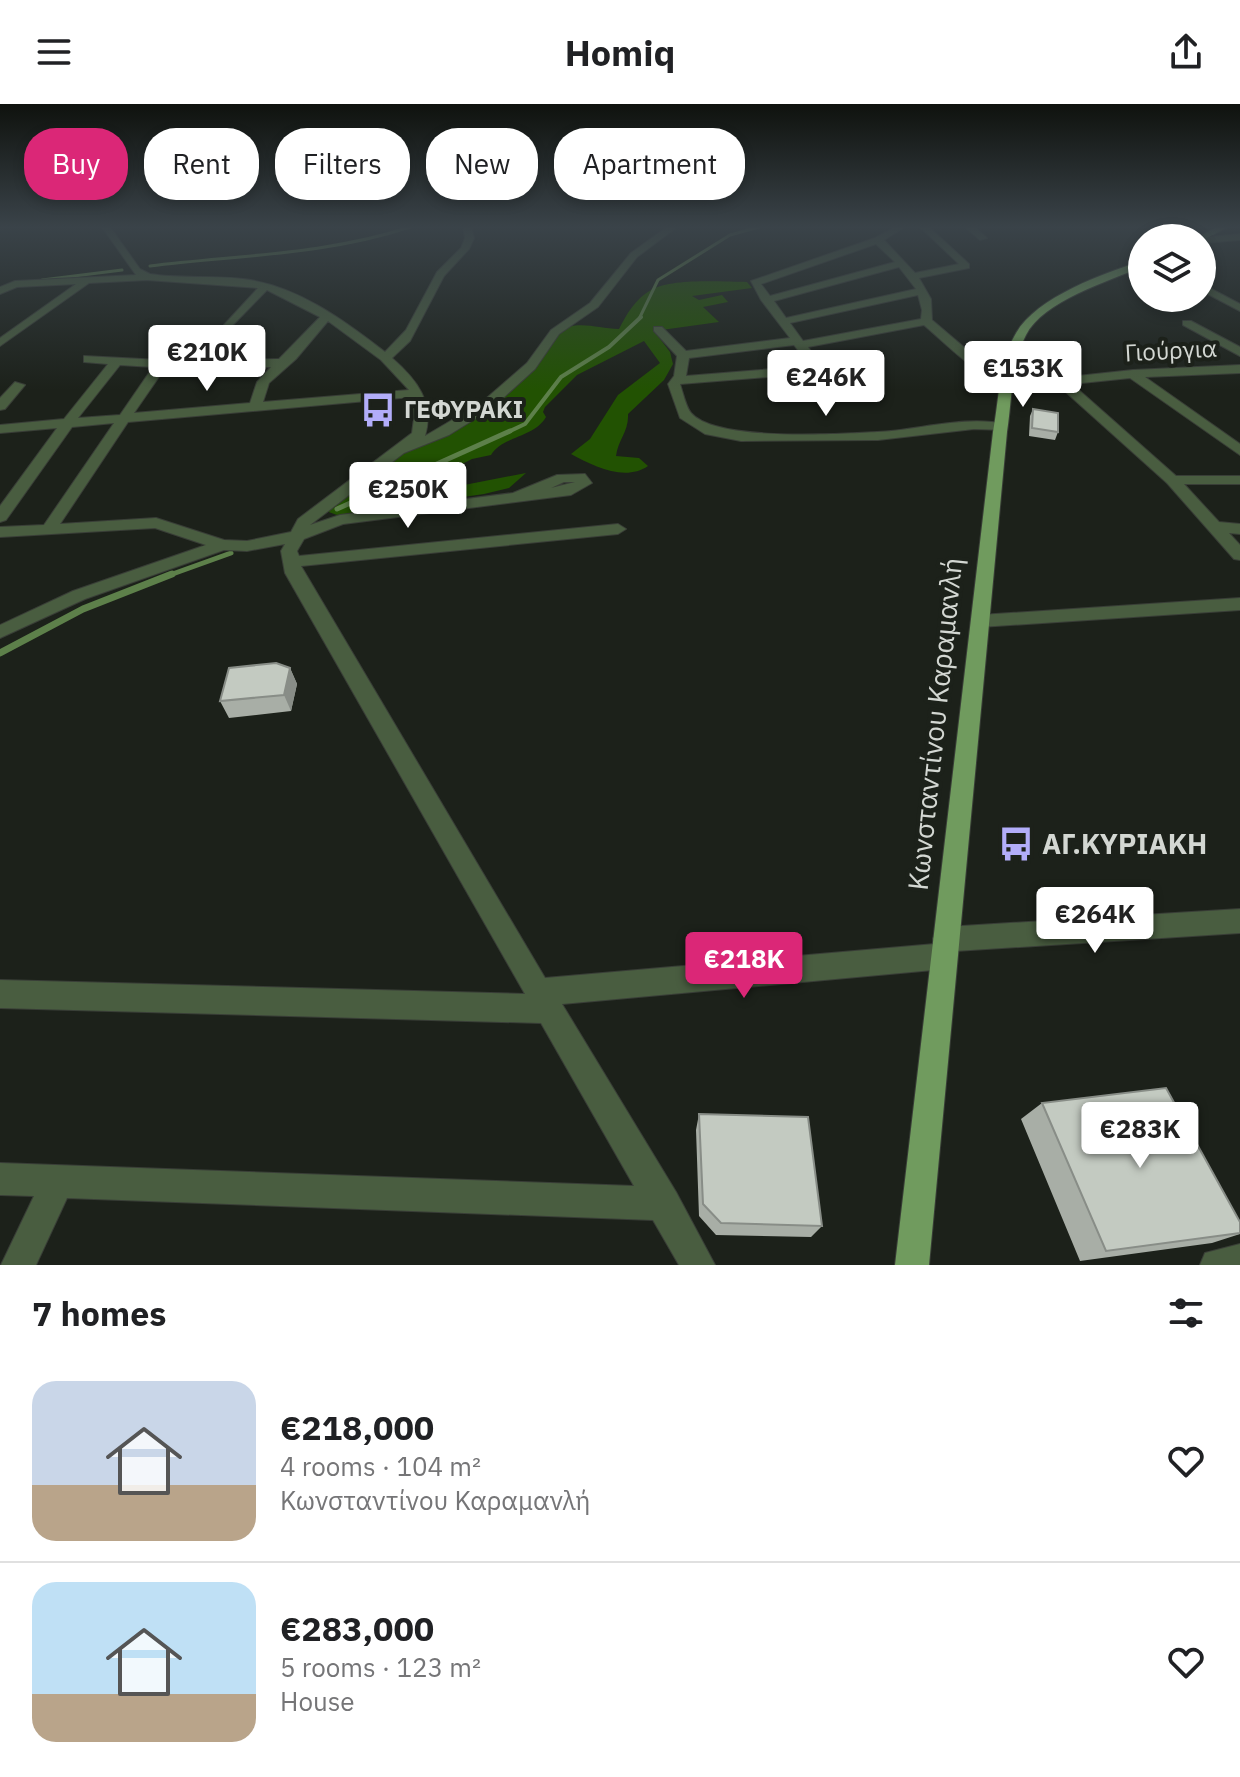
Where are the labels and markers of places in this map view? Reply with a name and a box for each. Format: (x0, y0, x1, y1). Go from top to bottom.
pin: €210K (151, 325, 263, 393)
pin: €153K (967, 341, 1079, 409)
pin: €246K (770, 350, 882, 418)
bus stop icon: ΓΕΦΥΡΑΚΙ (359, 391, 397, 429)
place label: ΓΕΦΥΡΑΚΙ (404, 393, 523, 425)
pin: €250K (352, 462, 464, 530)
bus stop icon: ΑΓ.ΚΥΡΙΑΚΗ (997, 825, 1035, 863)
place label: ΑΓ.ΚΥΡΙΑΚΗ (1042, 825, 1207, 862)
pin: €264K (1039, 887, 1151, 955)
pin: €218K (688, 932, 800, 1000)
pin: €283K (1084, 1102, 1196, 1170)

